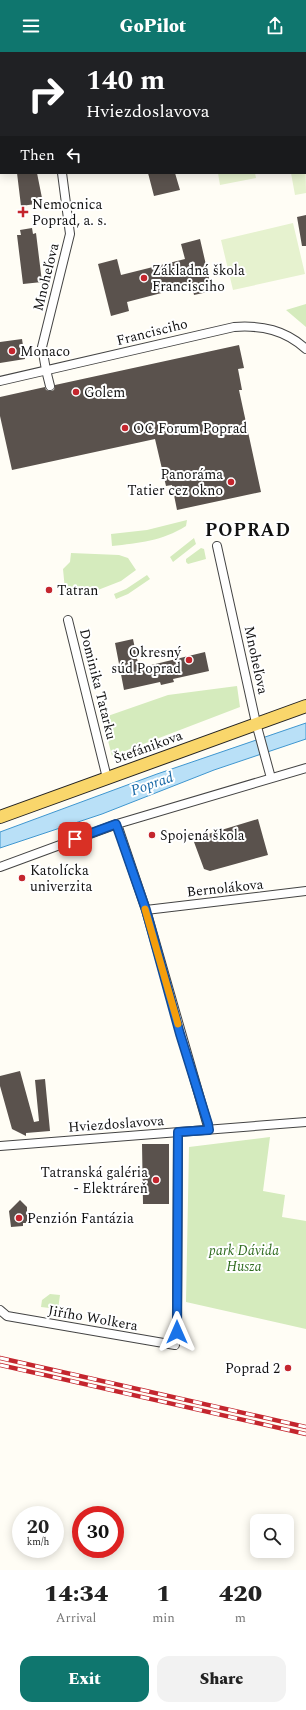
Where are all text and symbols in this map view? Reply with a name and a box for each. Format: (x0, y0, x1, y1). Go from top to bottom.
text: GoPilot (120, 13, 186, 40)
icon: menu (20, 15, 42, 37)
icon: share (264, 15, 286, 37)
text: 140 m (86, 59, 165, 102)
icon: right (20, 68, 72, 120)
text: Hviezdoslavova (86, 98, 210, 125)
text: Then (20, 144, 55, 167)
icon: left (63, 144, 85, 166)
place label: Nemocnica Poprad, a. s. (32, 194, 107, 231)
marker: Nemocnica Poprad, a. s. (17, 206, 29, 218)
street label: Mnoheľova (27, 241, 65, 313)
place label: Základná škola Francisciho (152, 260, 245, 297)
marker: Základná škola Francisciho (139, 273, 149, 283)
street label: Francisciho (114, 313, 190, 351)
place label: Monaco (20, 341, 70, 362)
marker: Monaco (7, 346, 17, 356)
place label: Golem (84, 382, 125, 403)
marker: Golem (71, 387, 81, 397)
place label: OC Forum Poprad (133, 418, 247, 439)
marker: OC Forum Poprad (120, 423, 130, 433)
place label: Panoráma Tatier cez okno (127, 464, 223, 501)
marker: Panoráma Tatier cez okno (226, 477, 236, 487)
district label: POPRAD (205, 517, 291, 544)
place label: Tatran (57, 580, 99, 601)
marker: Tatran (44, 585, 54, 595)
street label: Mnoheľova (239, 624, 274, 696)
street label: Dominika Tatarku (74, 626, 122, 742)
place label: Okresný súd Poprad (111, 642, 182, 679)
marker: Okresný súd Poprad (184, 655, 194, 665)
street label: Štefánikova (111, 725, 186, 769)
water label: Poprad (127, 766, 177, 802)
pin (58, 822, 92, 856)
place label: Spojená škola (160, 825, 245, 846)
icon: arrive (64, 828, 86, 850)
marker: Spojená škola (147, 830, 157, 840)
place label: Katolícka univerzita (30, 860, 92, 897)
marker: Katolícka univerzita (17, 873, 27, 883)
street label: Bernolákova (186, 874, 265, 902)
street label: Hviezdoslavova (67, 1110, 165, 1138)
place label: Tatranská galéria - Elektráreň (41, 1162, 148, 1199)
marker: Tatranská galéria - Elektráreň (151, 1175, 161, 1185)
place label: Penzión Fantázia (27, 1208, 134, 1229)
marker: Penzión Fantázia (14, 1213, 24, 1223)
park label: park Dávida Husza (208, 1240, 279, 1277)
street label: Jiřího Wolkera (46, 1300, 140, 1336)
position arrow (156, 1311, 198, 1353)
place label: Poprad 2 (225, 1358, 280, 1379)
marker: Poprad 2 (283, 1363, 293, 1373)
speed limit sign: 30 (72, 1506, 124, 1558)
text: 20 (27, 1512, 49, 1542)
map controls (250, 1514, 294, 1558)
button: search (250, 1514, 294, 1558)
text: km/h (27, 1534, 49, 1550)
text: 14:34 (44, 1576, 108, 1612)
text: 1 (156, 1576, 171, 1612)
text: 420 (219, 1576, 262, 1612)
text: Arrival (56, 1608, 96, 1628)
text: min (152, 1608, 175, 1628)
text: m (235, 1608, 246, 1628)
button: Exit (20, 1656, 149, 1702)
button: Share (157, 1656, 286, 1702)

